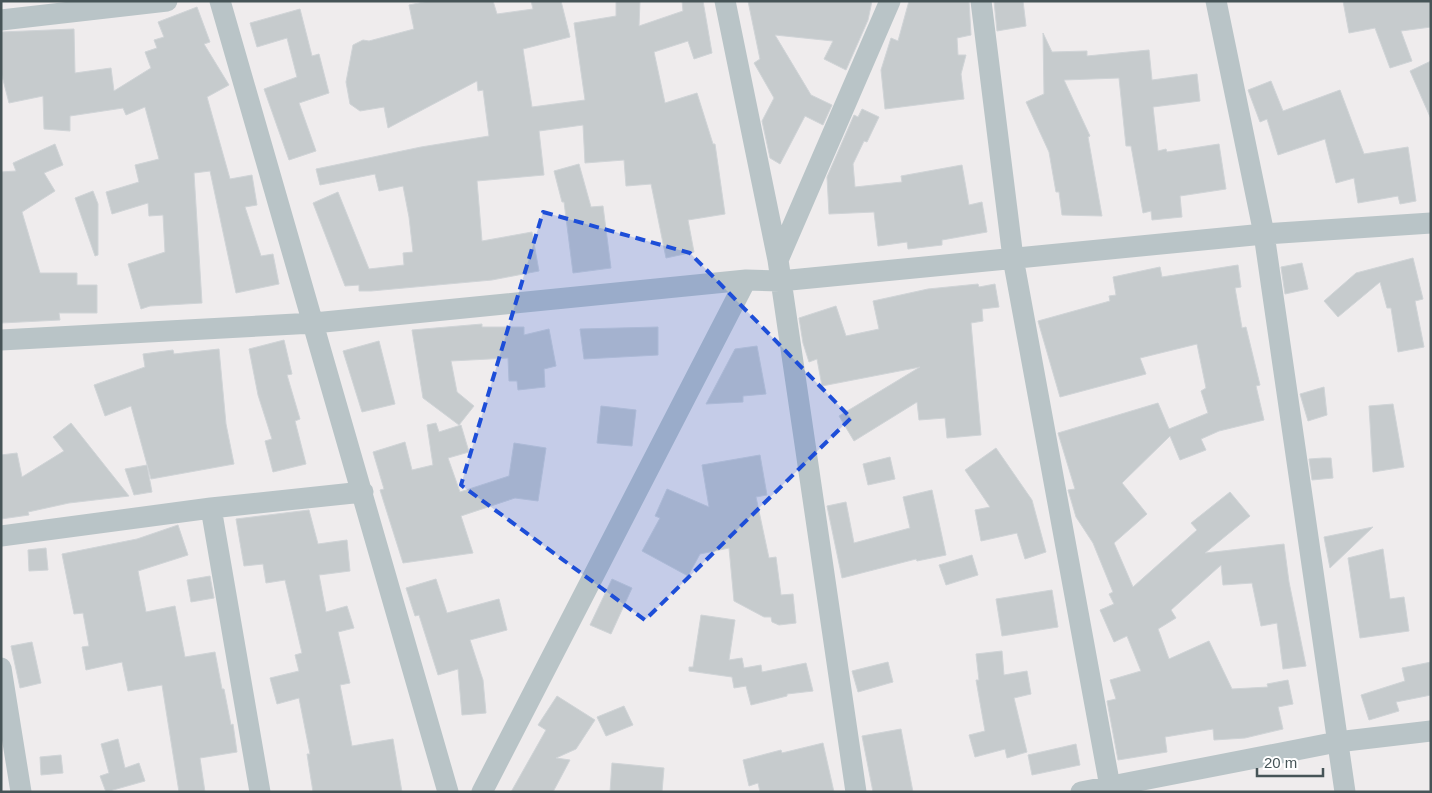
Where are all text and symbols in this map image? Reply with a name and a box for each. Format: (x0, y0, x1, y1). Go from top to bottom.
scale bar (1257, 746, 1323, 778)
text: 20 m (1264, 754, 1297, 771)

